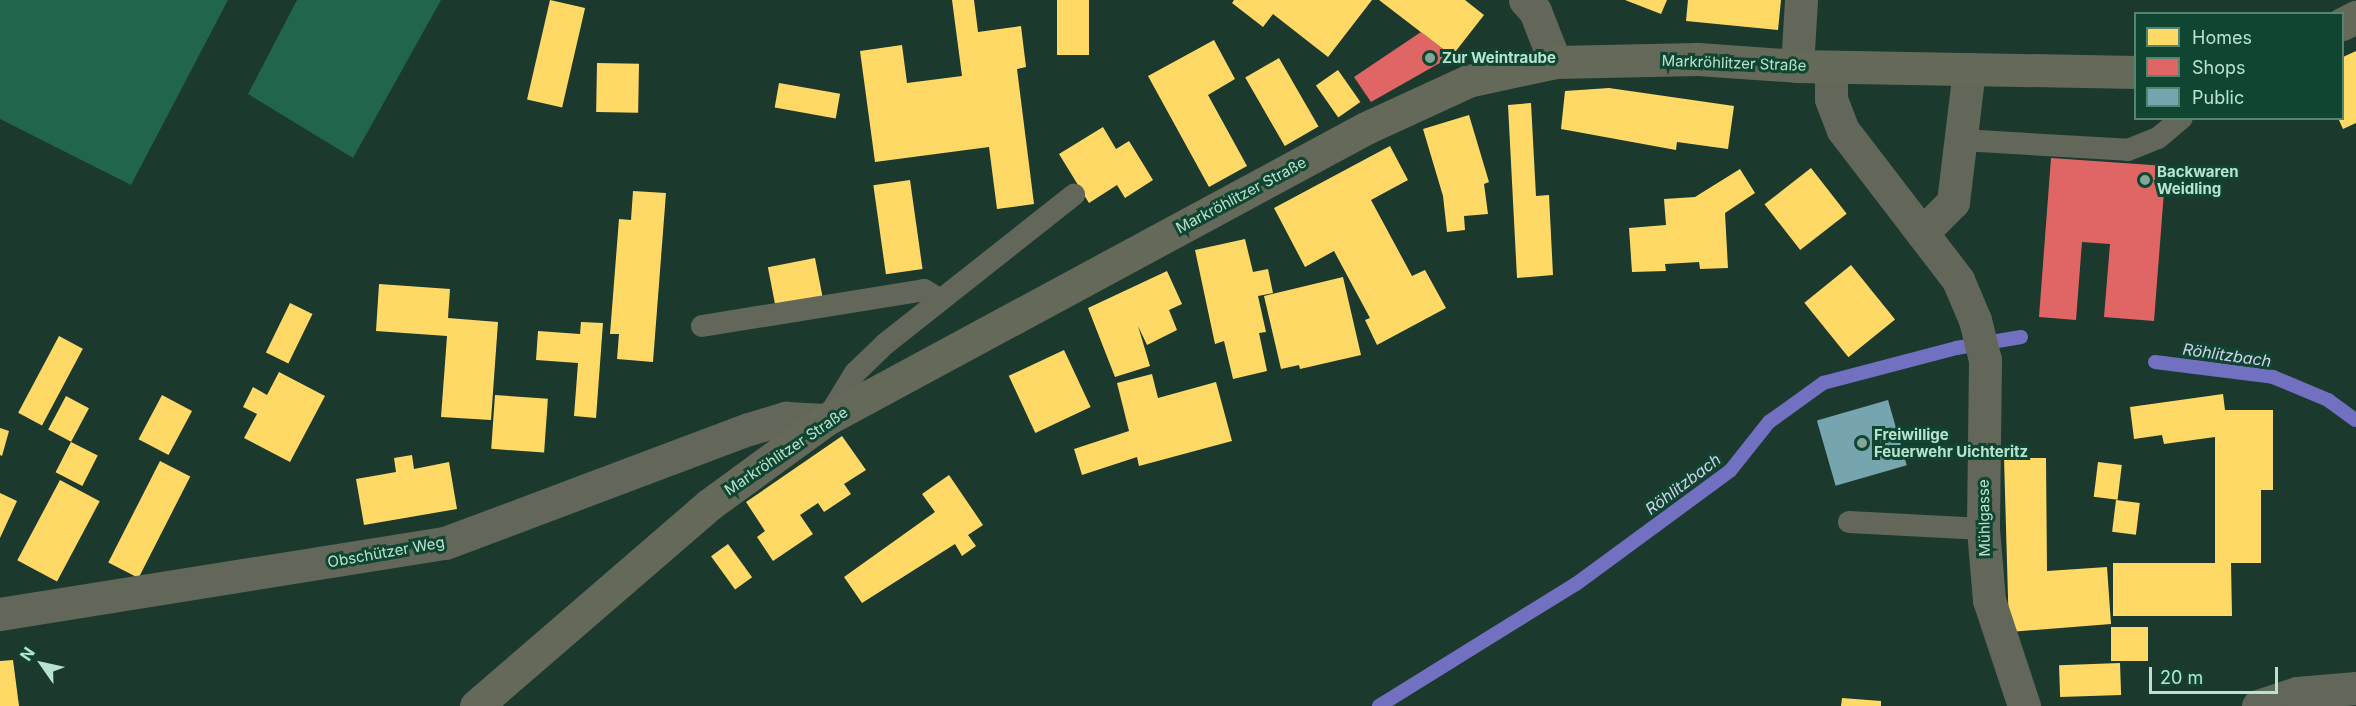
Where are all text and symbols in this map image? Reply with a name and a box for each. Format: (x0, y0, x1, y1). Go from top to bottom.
legend (2134, 12, 2344, 120)
text: Homes (2192, 27, 2252, 48)
place label: Zur Weintraube (1442, 49, 1556, 67)
marker: Zur Weintraube (1423, 51, 1437, 65)
street label: Markröhlitzer Straße (1661, 51, 1807, 75)
text: Shops (2192, 57, 2246, 78)
text: Public (2192, 87, 2244, 108)
street label: Markröhlitzer Straße (1173, 153, 1309, 237)
place label: Backwaren Weidling (2157, 162, 2239, 197)
marker: Backwaren Weidling (2138, 173, 2152, 187)
water label: Röhlitzbach (2181, 339, 2273, 371)
street label: Markröhlitzer Straße (721, 403, 851, 499)
place label: Freiwillige Feuerwehr Uichteritz (1874, 425, 2028, 460)
marker: Freiwillige Feuerwehr Uichteritz (1855, 436, 1869, 450)
water label: Röhlitzbach (1642, 449, 1724, 519)
street label: Mühlgasse (1974, 479, 1994, 557)
street label: Obschützer Weg (326, 533, 446, 571)
north arrow (12, 634, 72, 694)
text: N (15, 643, 39, 665)
scale bar (2152, 655, 2281, 693)
text: 20 m (2160, 667, 2203, 688)

